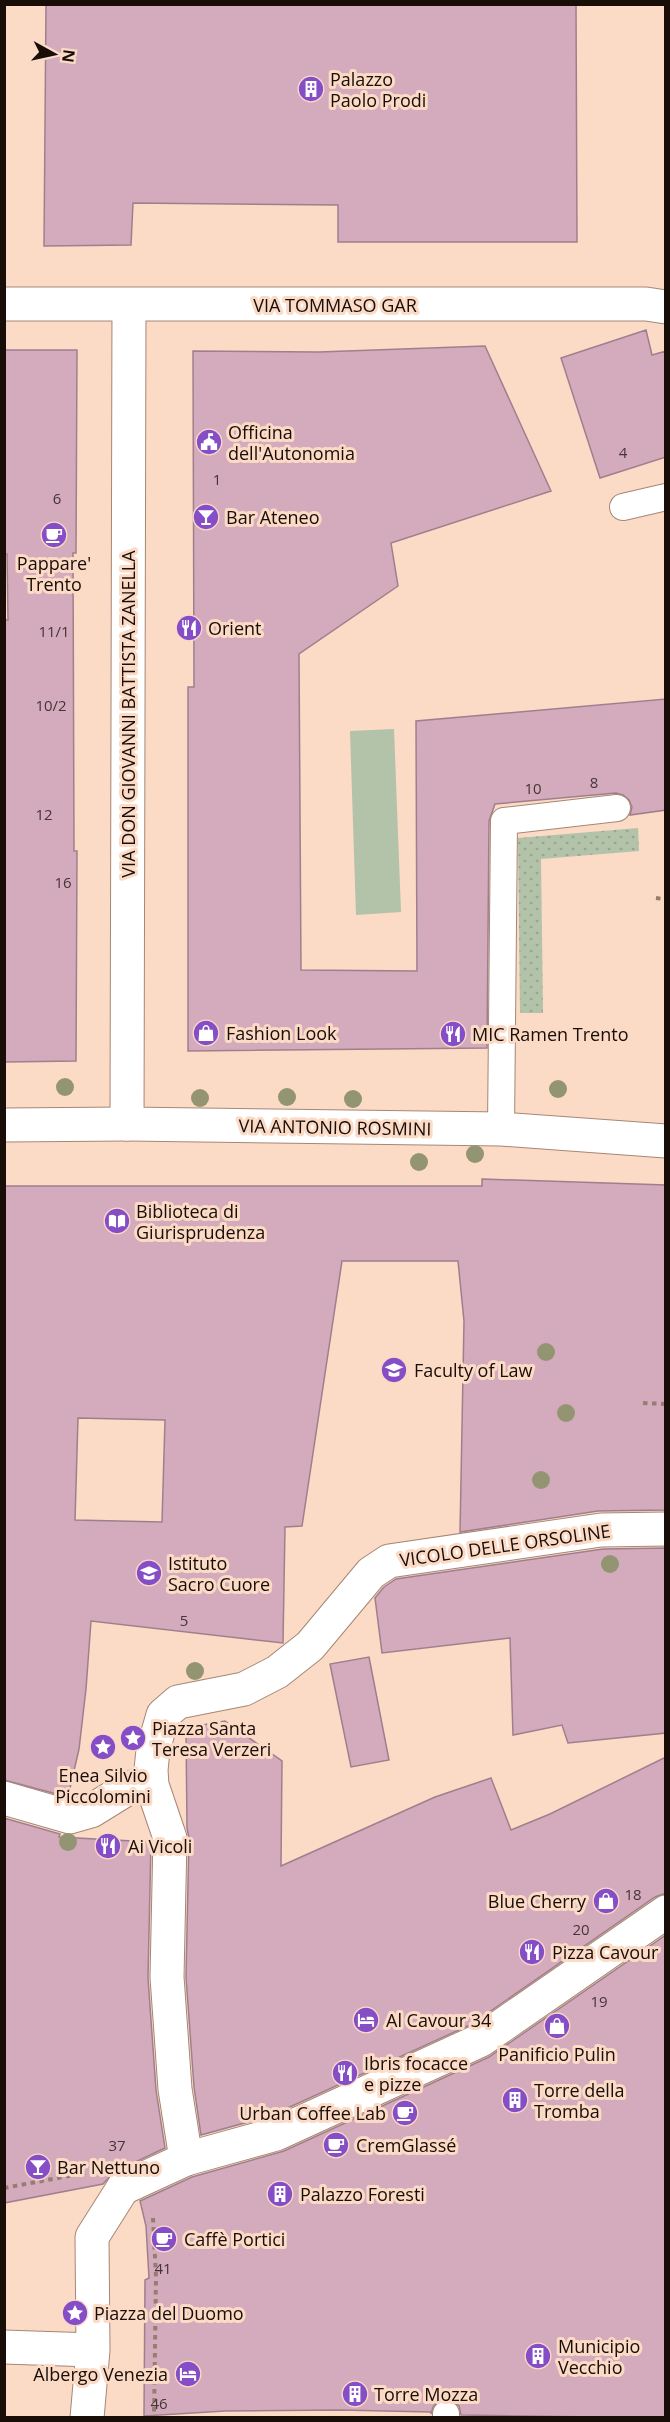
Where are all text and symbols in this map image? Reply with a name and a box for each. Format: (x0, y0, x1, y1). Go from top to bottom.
north arrow (24, 24, 84, 84)
text: N (57, 48, 81, 64)
place label: Palazzo Paolo Prodi (330, 67, 426, 112)
building icon: Palazzo Paolo Prodi (296, 74, 326, 104)
street label: VIA TOMMASO GAR (253, 293, 417, 317)
place label: Officina dell'Autonomia (228, 420, 355, 465)
public building icon: Officina dell'Autonomia (194, 427, 224, 457)
house number: 4 (619, 442, 628, 462)
house number: 1 (213, 469, 221, 489)
house number: 6 (53, 488, 61, 508)
bar icon: Bar Ateneo (191, 502, 221, 532)
place label: Bar Ateneo (226, 505, 320, 529)
cafe icon: Pappare' Trento (39, 520, 69, 550)
street label: VIA DON GIOVANNI BATTISTA ZANELLA (116, 550, 140, 878)
place label: Pappare' Trento (17, 551, 91, 596)
restaurant icon: Orient (174, 613, 204, 643)
place label: Orient (208, 616, 261, 640)
house number: 11/1 (38, 621, 70, 641)
house number: 10/2 (35, 695, 67, 715)
house number: 8 (590, 772, 598, 792)
house number: 10 (524, 778, 542, 798)
house number: 12 (35, 804, 53, 824)
house number: 16 (54, 872, 72, 892)
shop icon: Fashion Look (191, 1018, 221, 1048)
restaurant icon: MIC Ramen Trento (438, 1019, 468, 1049)
place label: Fashion Look (226, 1021, 337, 1045)
place label: MIC Ramen Trento (472, 1022, 629, 1046)
street label: VIA ANTONIO ROSMINI (238, 1113, 432, 1141)
place label: Biblioteca di Giurisprudenza (136, 1199, 265, 1244)
library icon: Biblioteca di Giurisprudenza (102, 1206, 132, 1236)
school or university icon: Faculty of Law (379, 1355, 409, 1385)
place label: Faculty of Law (414, 1358, 533, 1382)
street label: VICOLO DELLE ORSOLINE (398, 1518, 612, 1572)
place label: Istituto Sacro Cuore (168, 1551, 270, 1596)
school or university icon: Istituto Sacro Cuore (134, 1558, 164, 1588)
house number: 5 (180, 1610, 188, 1630)
place label: Piazza Santa Teresa Verzeri (152, 1716, 271, 1761)
place icon: Piazza Santa Teresa Verzeri (118, 1723, 148, 1753)
place icon: Enea Silvio Piccolomini (88, 1732, 118, 1762)
place label: Enea Silvio Piccolomini (55, 1763, 151, 1808)
restaurant icon: Ai Vicoli (93, 1831, 123, 1861)
place label: Ai Vicoli (128, 1834, 192, 1858)
house number: 18 (624, 1884, 642, 1904)
shop icon: Blue Cherry (591, 1886, 621, 1916)
place label: Blue Cherry (488, 1889, 587, 1913)
house number: 20 (572, 1919, 590, 1939)
restaurant icon: Pizza Cavour (517, 1937, 547, 1967)
place label: Pizza Cavour (552, 1940, 659, 1964)
house number: 19 (590, 1991, 608, 2011)
hotel icon: Al Cavour 34 (351, 2005, 381, 2035)
place label: Al Cavour 34 (386, 2008, 491, 2032)
shop icon: Panificio Pulin (542, 2011, 572, 2041)
place label: Panificio Pulin (498, 2042, 616, 2066)
place label: Ibris focacce e pizze (364, 2051, 468, 2096)
restaurant icon: Ibris focacce e pizze (330, 2058, 360, 2088)
place label: Torre della Tromba (534, 2078, 624, 2123)
building icon: Torre della Tromba (500, 2085, 530, 2115)
cafe icon: Urban Coffee Lab (390, 2098, 420, 2128)
place label: Urban Coffee Lab (239, 2101, 386, 2125)
cafe icon: CremGlassé (321, 2130, 351, 2160)
place label: CremGlassé (356, 2133, 456, 2157)
house number: 37 (108, 2135, 126, 2155)
bar icon: Bar Nettuno (23, 2152, 53, 2182)
place label: Bar Nettuno (57, 2155, 160, 2179)
building icon: Palazzo Foresti (265, 2179, 295, 2209)
place label: Palazzo Foresti (300, 2182, 425, 2206)
cafe icon: Caffè Portici (149, 2224, 179, 2254)
place label: Caffè Portici (184, 2227, 285, 2251)
house number: 41 (154, 2258, 172, 2278)
place icon: Piazza del Duomo (60, 2298, 90, 2328)
place label: Piazza del Duomo (94, 2301, 244, 2325)
place label: Municipio Vecchio (558, 2334, 640, 2379)
building icon: Municipio Vecchio (523, 2341, 553, 2371)
hotel icon: Albergo Venezia (173, 2359, 203, 2389)
place label: Albergo Venezia (33, 2362, 168, 2386)
building icon: Torre Mozza (340, 2379, 370, 2409)
place label: Torre Mozza (374, 2382, 478, 2406)
house number: 46 (150, 2393, 168, 2413)

